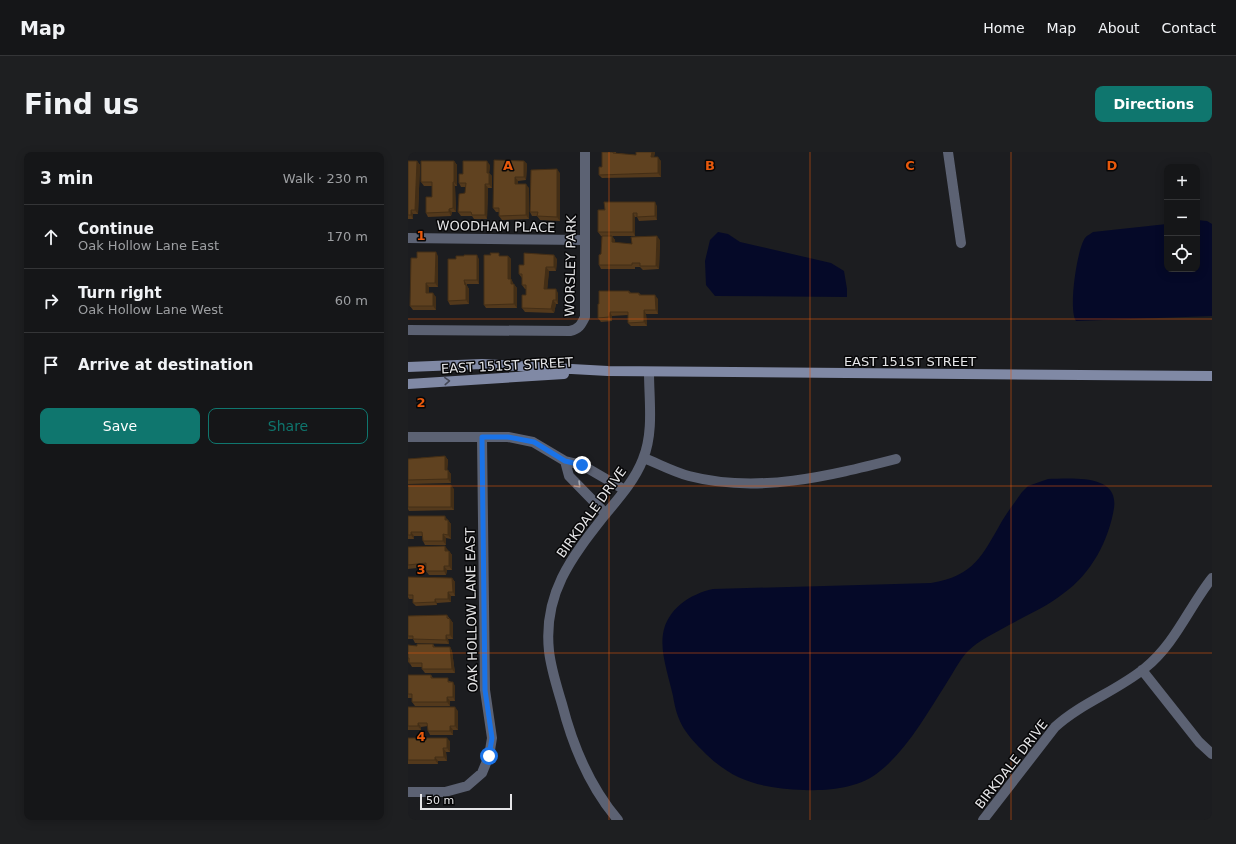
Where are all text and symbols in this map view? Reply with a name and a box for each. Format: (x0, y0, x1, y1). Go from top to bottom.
text: Map (20, 17, 65, 39)
text: Home (983, 20, 1025, 36)
text: Map (1047, 20, 1076, 36)
text: About (1098, 20, 1140, 36)
text: Contact (1162, 20, 1216, 36)
button: Directions (1095, 86, 1212, 122)
text: Find us (24, 88, 139, 121)
text: A (503, 158, 513, 173)
text: B (705, 158, 715, 173)
text: C (905, 158, 915, 173)
text: D (1107, 158, 1118, 173)
map controls (1164, 164, 1200, 272)
button: + (1164, 164, 1200, 200)
text: 3 min (40, 168, 93, 188)
text: Walk · 230 m (283, 171, 368, 186)
button: − (1164, 200, 1200, 236)
street label: WORSLEY PARK (562, 215, 579, 317)
street label: WOODHAM PLACE (437, 218, 555, 235)
text: Continue (78, 220, 154, 238)
icon: ahead (40, 226, 62, 248)
text: 1 (416, 228, 426, 243)
text: 170 m (326, 229, 368, 244)
button: locate (1164, 236, 1200, 272)
text: Oak Hollow Lane East (78, 238, 219, 253)
text: Turn right (78, 284, 162, 302)
icon: right (40, 290, 62, 312)
text: 60 m (335, 293, 368, 308)
text: Oak Hollow Lane West (78, 302, 223, 317)
icon: arrive (40, 354, 62, 376)
street label: EAST 151ST STREET (844, 354, 976, 369)
street label: EAST 151ST STREET (441, 355, 573, 376)
text: Arrive at destination (78, 356, 253, 374)
one-way arrow (444, 377, 450, 386)
text: 2 (416, 395, 426, 410)
button: Save (40, 408, 200, 444)
button: Share (208, 408, 368, 444)
route end (573, 456, 591, 474)
street label: BIRKDALE DRIVE (553, 464, 629, 561)
one-way arrow (573, 480, 581, 488)
street label: OAK HOLLOW LANE EAST (463, 528, 480, 692)
text: 3 (416, 562, 426, 577)
street label: BIRKDALE DRIVE (972, 717, 1051, 812)
text: 4 (416, 729, 426, 744)
route start (480, 747, 498, 765)
scale bar (420, 792, 512, 811)
text: 50 m (426, 794, 454, 807)

